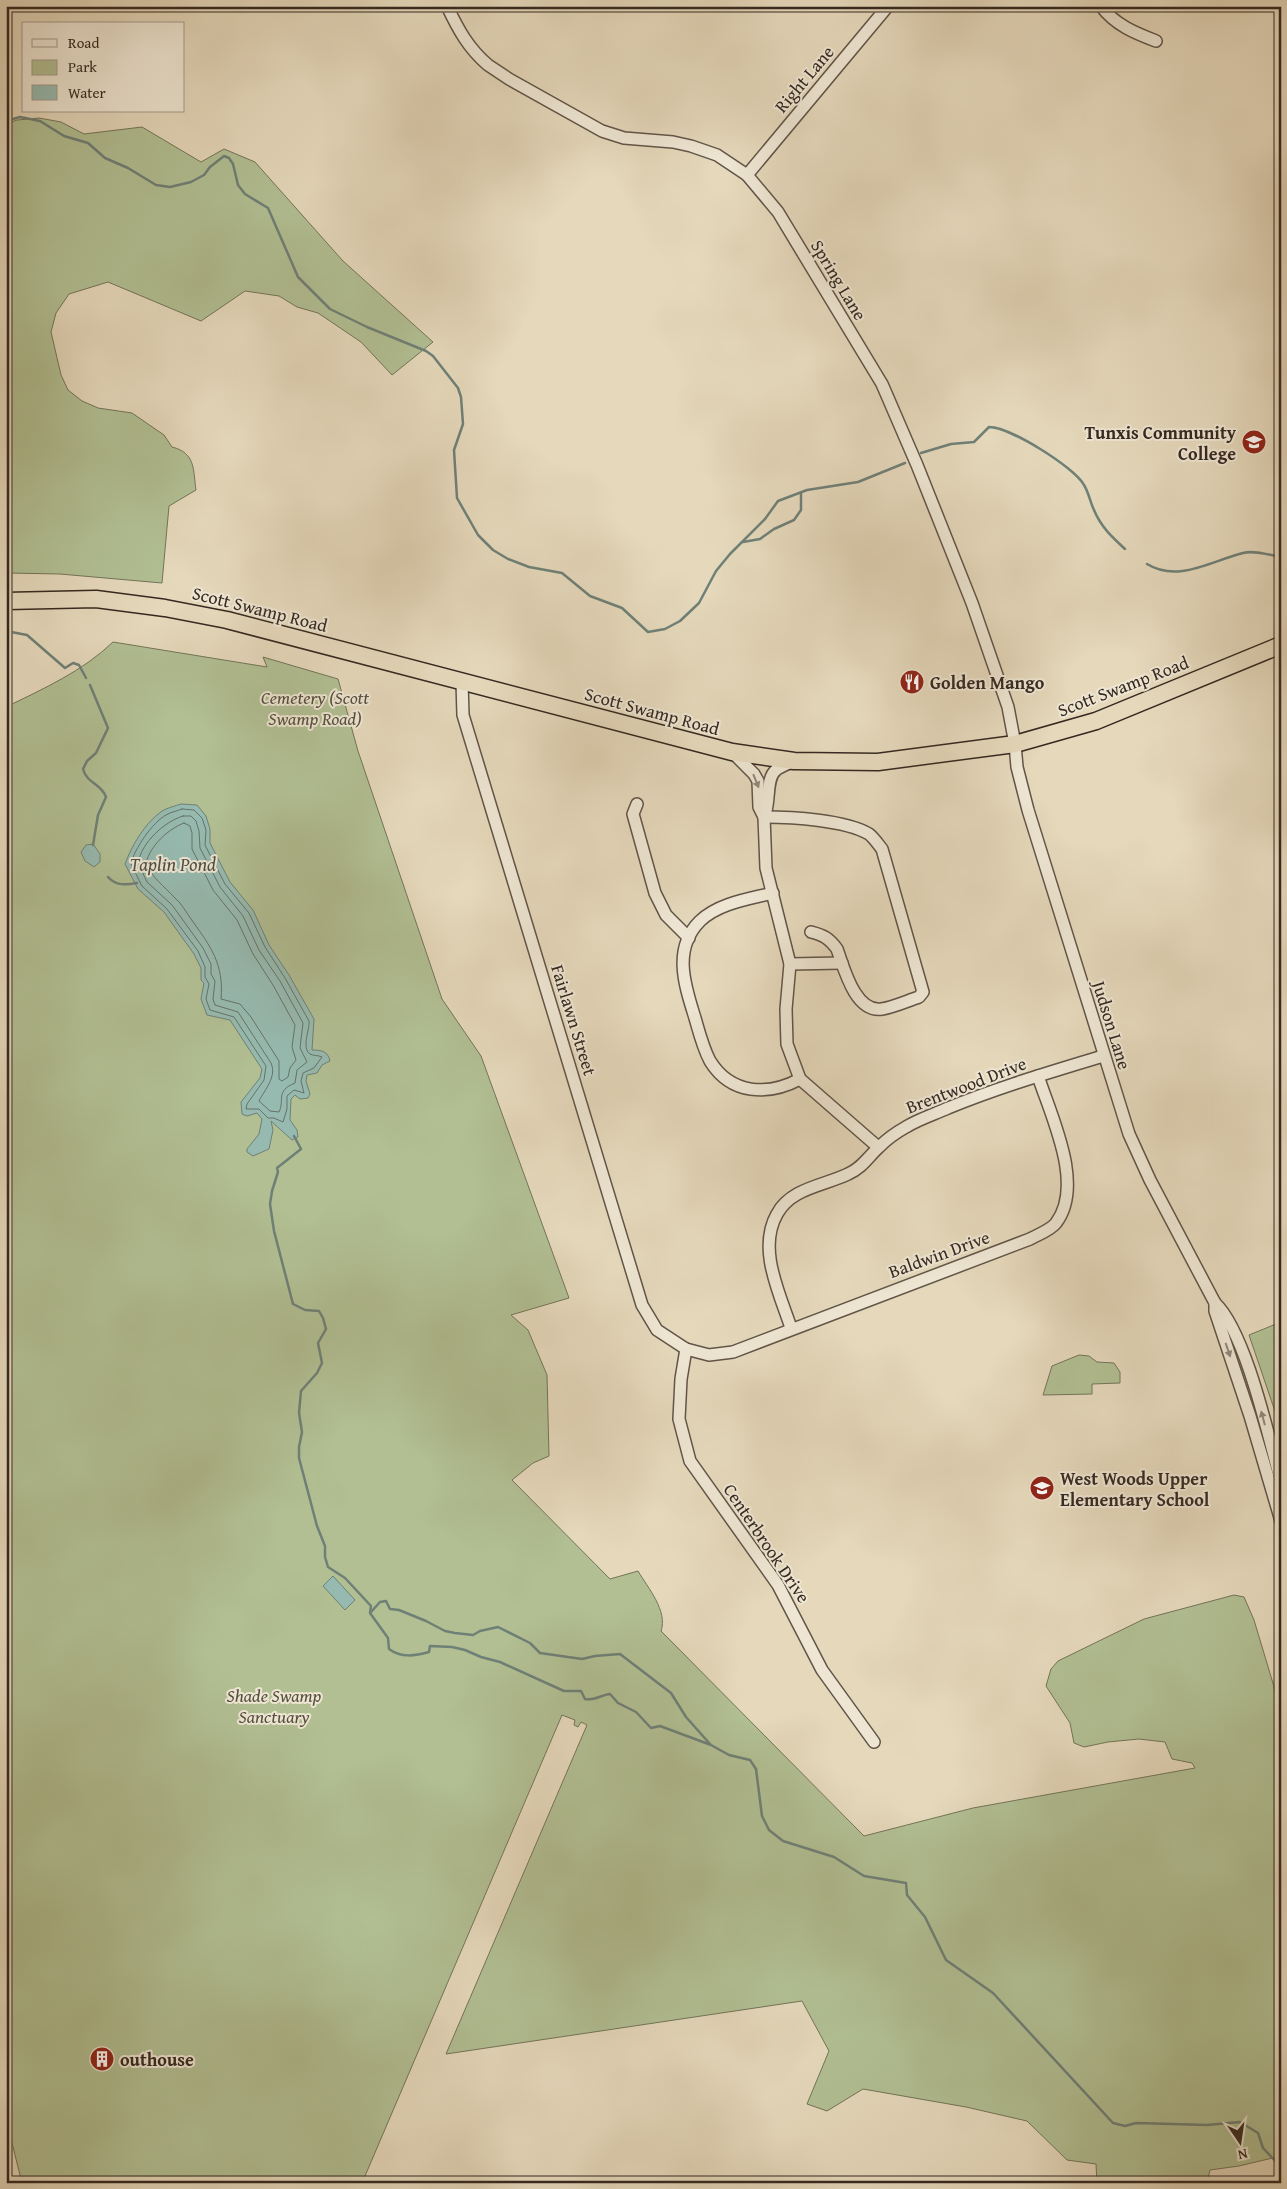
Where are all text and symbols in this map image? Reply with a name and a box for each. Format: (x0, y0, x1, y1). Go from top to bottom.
legend (22, 22, 185, 112)
text: Road (68, 32, 99, 53)
street label: Right Lane (768, 39, 840, 119)
text: Park (68, 56, 97, 77)
text: Water (68, 82, 106, 103)
street label: Spring Lane (804, 235, 874, 325)
place label: Tunxis Community College (1084, 419, 1237, 467)
school or university icon: Tunxis Community College (1241, 429, 1267, 455)
street label: Scott Swamp Road (190, 579, 331, 639)
street label: Scott Swamp Road (1054, 648, 1193, 723)
restaurant icon: Golden Mango (899, 669, 925, 695)
place label: Golden Mango (930, 669, 1045, 696)
street label: Scott Swamp Road (582, 680, 723, 742)
park label: Cemetery (Scott Swamp Road) (261, 684, 369, 732)
one-way arrow (752, 773, 760, 788)
water label: Taplin Pond (130, 850, 216, 878)
street label: Fairlawn Street (544, 961, 604, 1079)
street label: Judson Lane (1085, 976, 1138, 1073)
street label: Brentwood Drive (902, 1050, 1030, 1120)
street label: Baldwin Drive (885, 1223, 993, 1285)
one-way arrow (1224, 1343, 1232, 1358)
one-way arrow (1259, 1411, 1267, 1426)
place label: West Woods Upper Elementary School (1060, 1465, 1210, 1513)
school or university icon: West Woods Upper Elementary School (1029, 1475, 1055, 1501)
street label: Centerbrook Drive (717, 1478, 817, 1608)
park label: Shade Swamp Sanctuary (227, 1682, 321, 1730)
building icon: outhouse (89, 2046, 115, 2072)
place label: outhouse (120, 2046, 194, 2073)
north arrow (1214, 2116, 1264, 2166)
text: N (1235, 2144, 1250, 2166)

